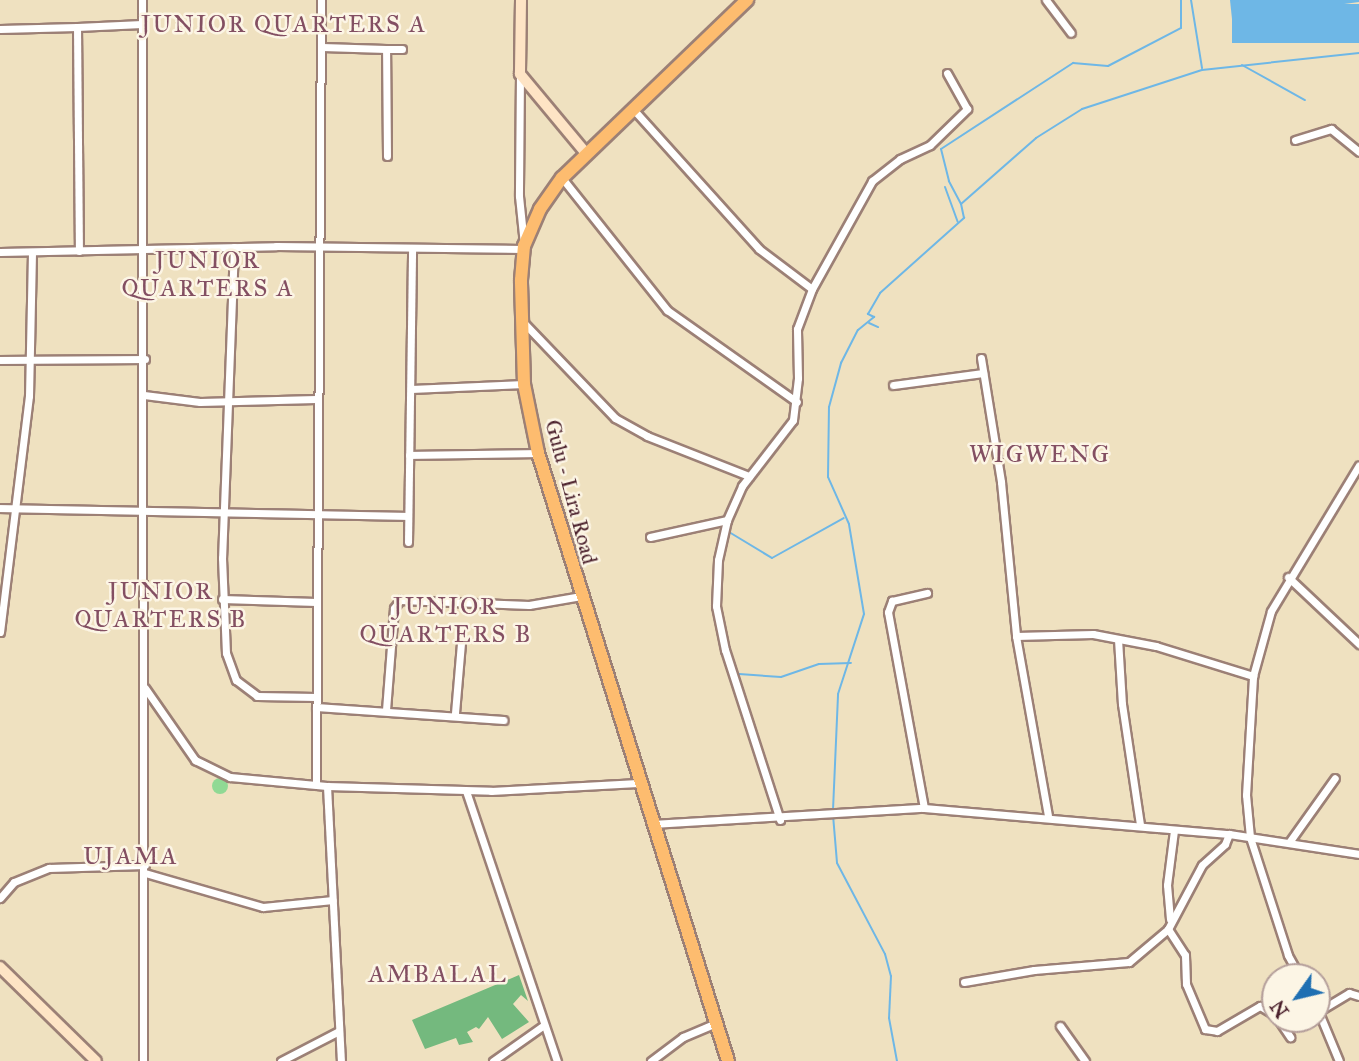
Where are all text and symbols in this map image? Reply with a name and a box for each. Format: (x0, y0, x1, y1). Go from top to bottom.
district label: JUNIOR QUARTERS A (143, 11, 425, 39)
district label: JUNIOR QUARTERS A (123, 247, 293, 303)
street label: Gulu - Lira Road (540, 417, 602, 567)
district label: WIGWENG (970, 441, 1110, 469)
district label: JUNIOR QUARTERS B (76, 578, 246, 634)
district label: JUNIOR QUARTERS B (361, 593, 531, 649)
district label: UJAMA (84, 843, 178, 871)
district label: AMBALAL (369, 961, 507, 989)
north arrow (1261, 963, 1331, 1033)
text: N (1266, 996, 1294, 1022)

